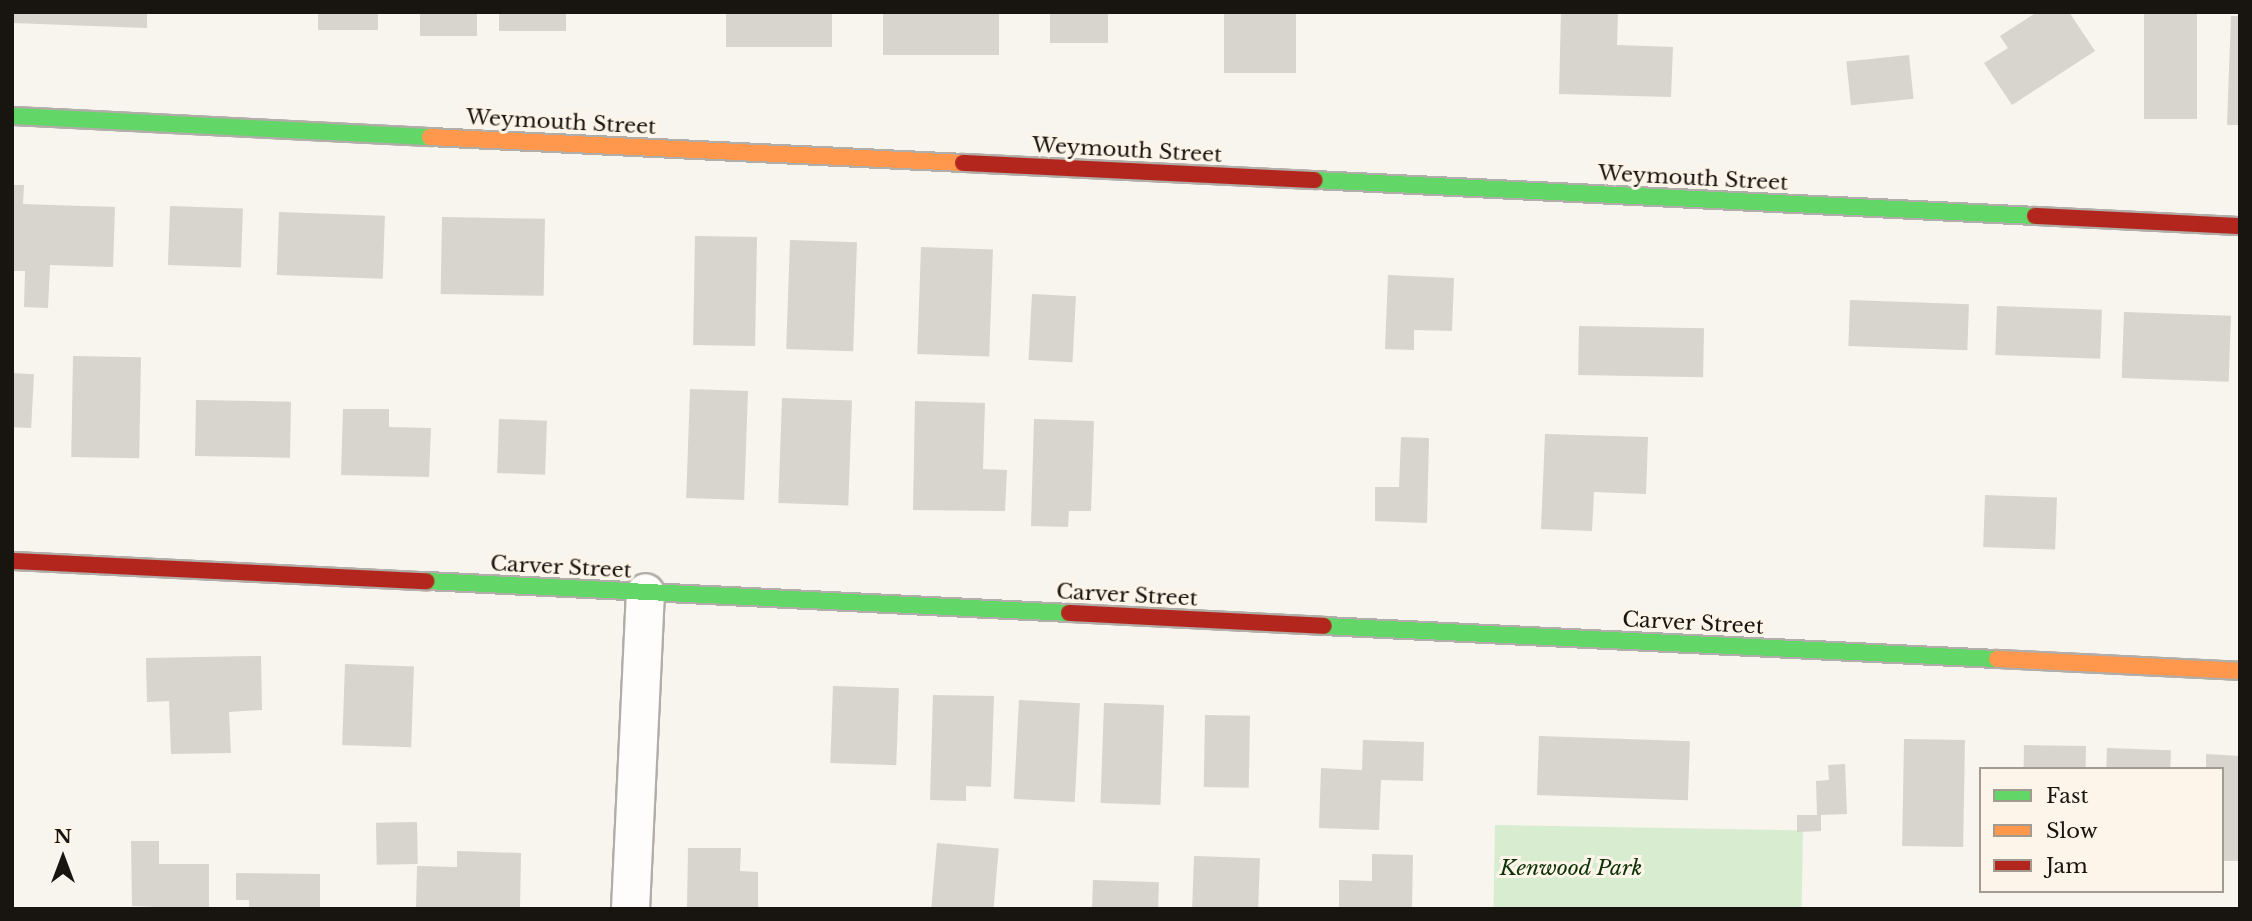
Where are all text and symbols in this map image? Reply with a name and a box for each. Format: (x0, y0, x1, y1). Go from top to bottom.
street label: Weymouth Street (465, 104, 657, 140)
street label: Weymouth Street (1031, 132, 1223, 168)
street label: Weymouth Street (1597, 160, 1789, 196)
street label: Carver Street (489, 551, 633, 583)
street label: Carver Street (1055, 579, 1199, 611)
street label: Carver Street (1621, 607, 1765, 639)
legend (1979, 767, 2224, 893)
text: Fast (2046, 783, 2088, 809)
text: Slow (2046, 818, 2098, 844)
north arrow (28, 823, 98, 893)
text: N (54, 825, 72, 848)
text: Jam (2046, 853, 2088, 879)
park label: Kenwood Park (1499, 855, 1643, 881)

